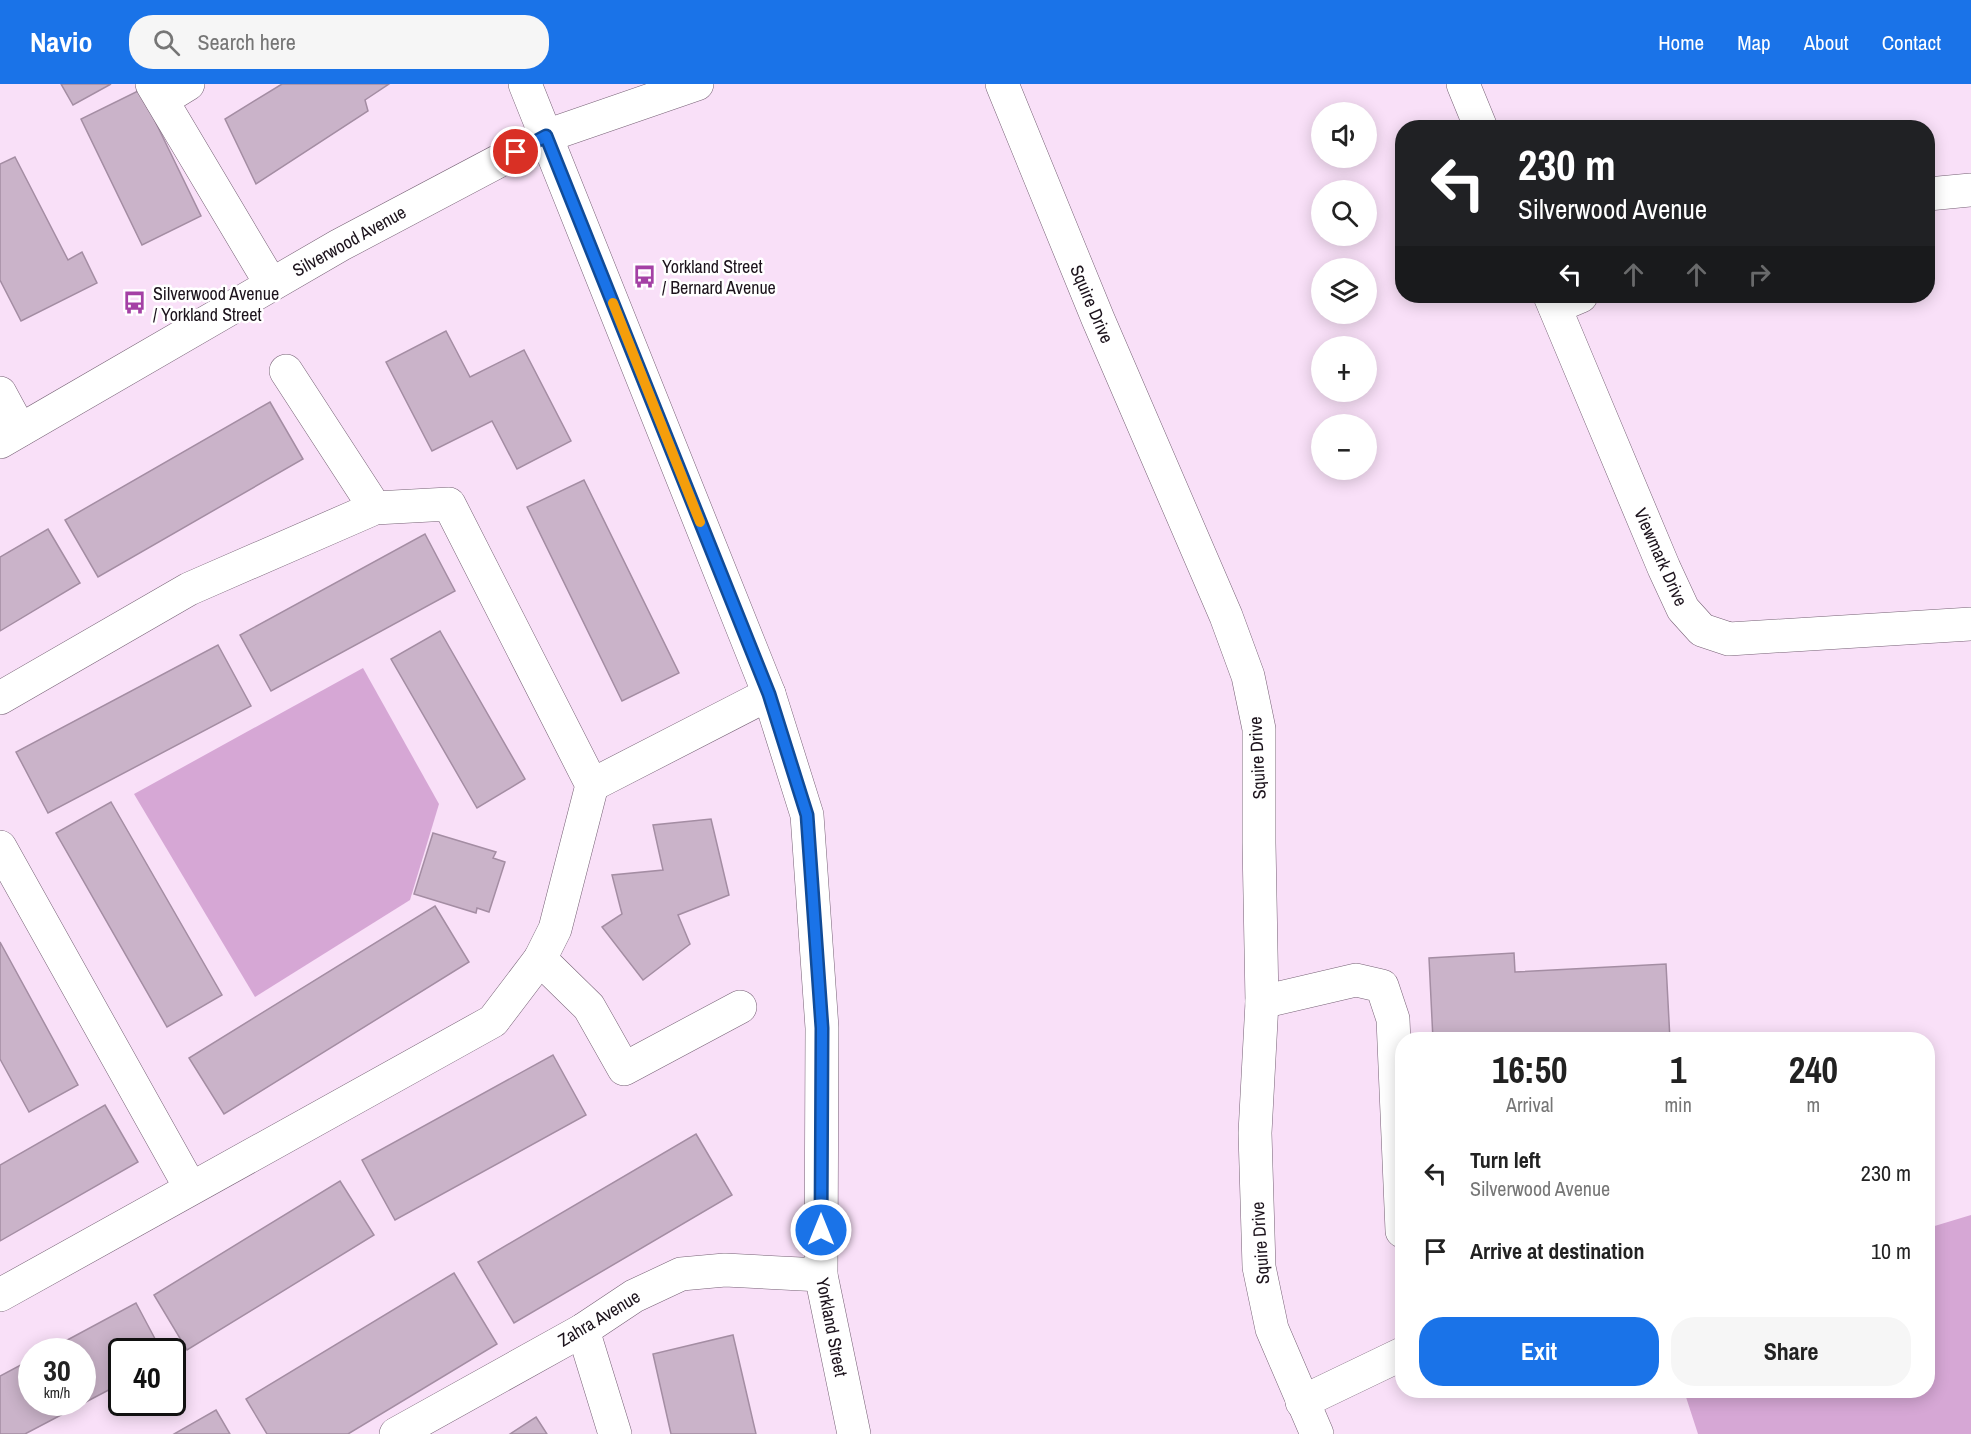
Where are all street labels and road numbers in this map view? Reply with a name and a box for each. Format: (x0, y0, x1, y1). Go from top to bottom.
street label: Silverwood Avenue (288, 199, 410, 283)
street label: Squire Drive (1064, 261, 1120, 347)
street label: Viewmark Drive (1628, 504, 1694, 610)
street label: Squire Drive (1242, 716, 1272, 800)
street label: Squire Drive (1245, 1201, 1275, 1285)
street label: Yorkland Street (810, 1275, 854, 1379)
street label: Zahra Avenue (553, 1284, 645, 1352)

